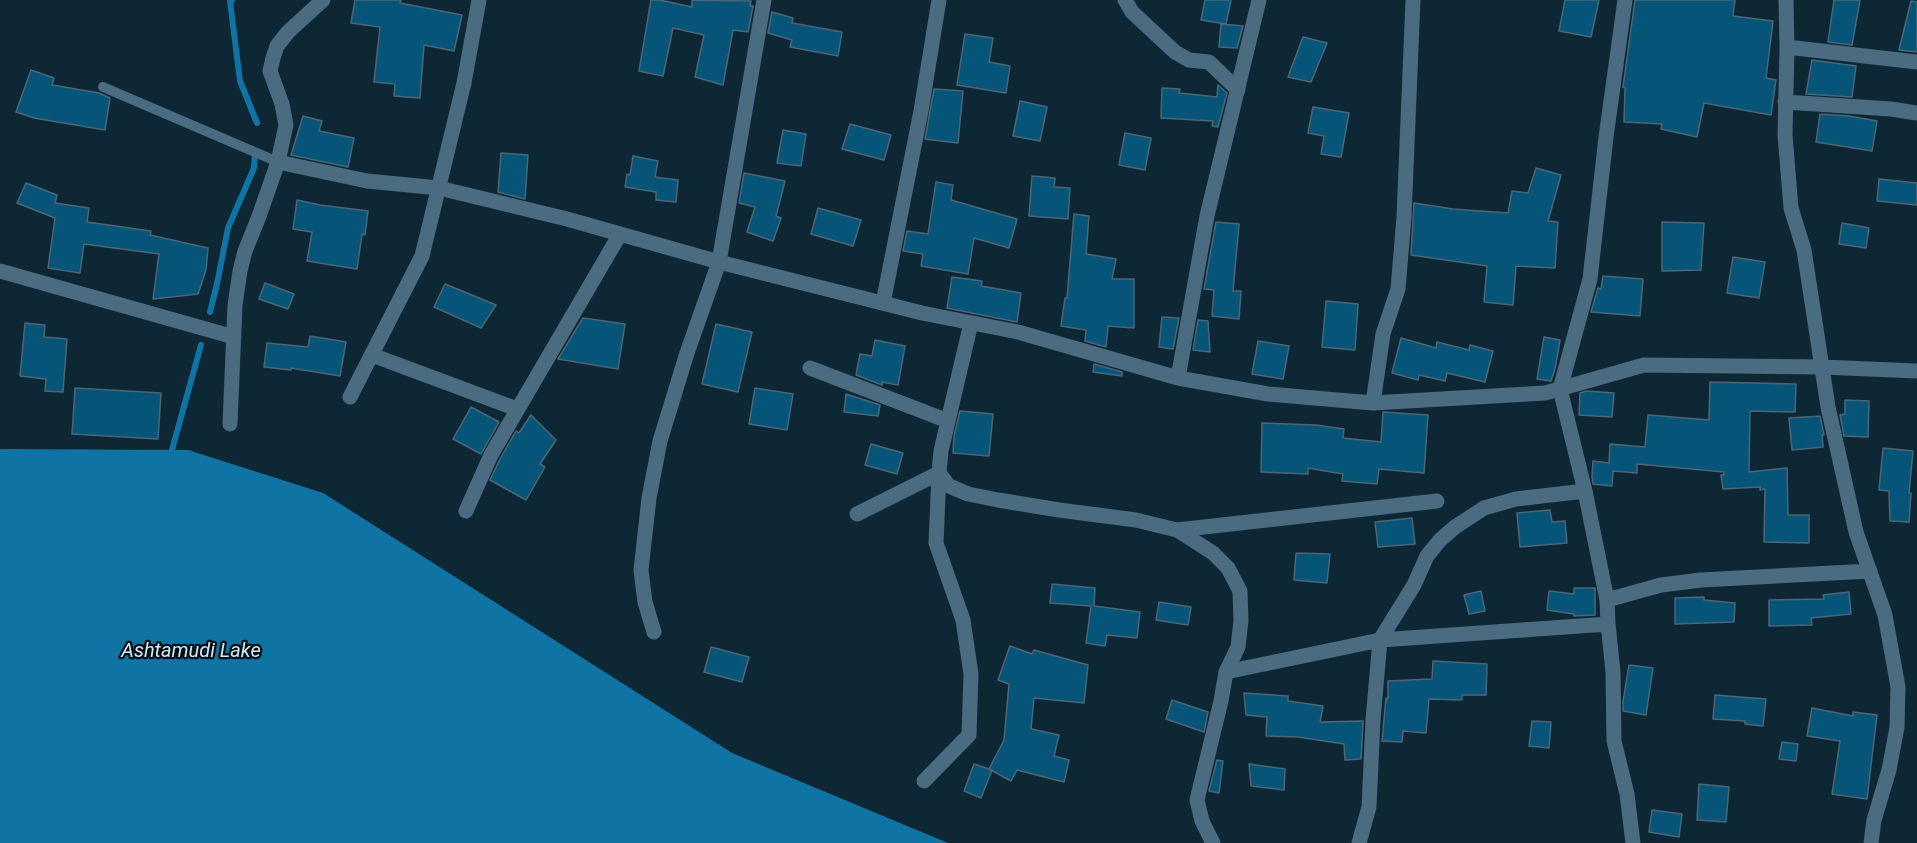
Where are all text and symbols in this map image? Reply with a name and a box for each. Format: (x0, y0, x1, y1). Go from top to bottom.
water label: Ashtamudi Lake (121, 640, 261, 664)

